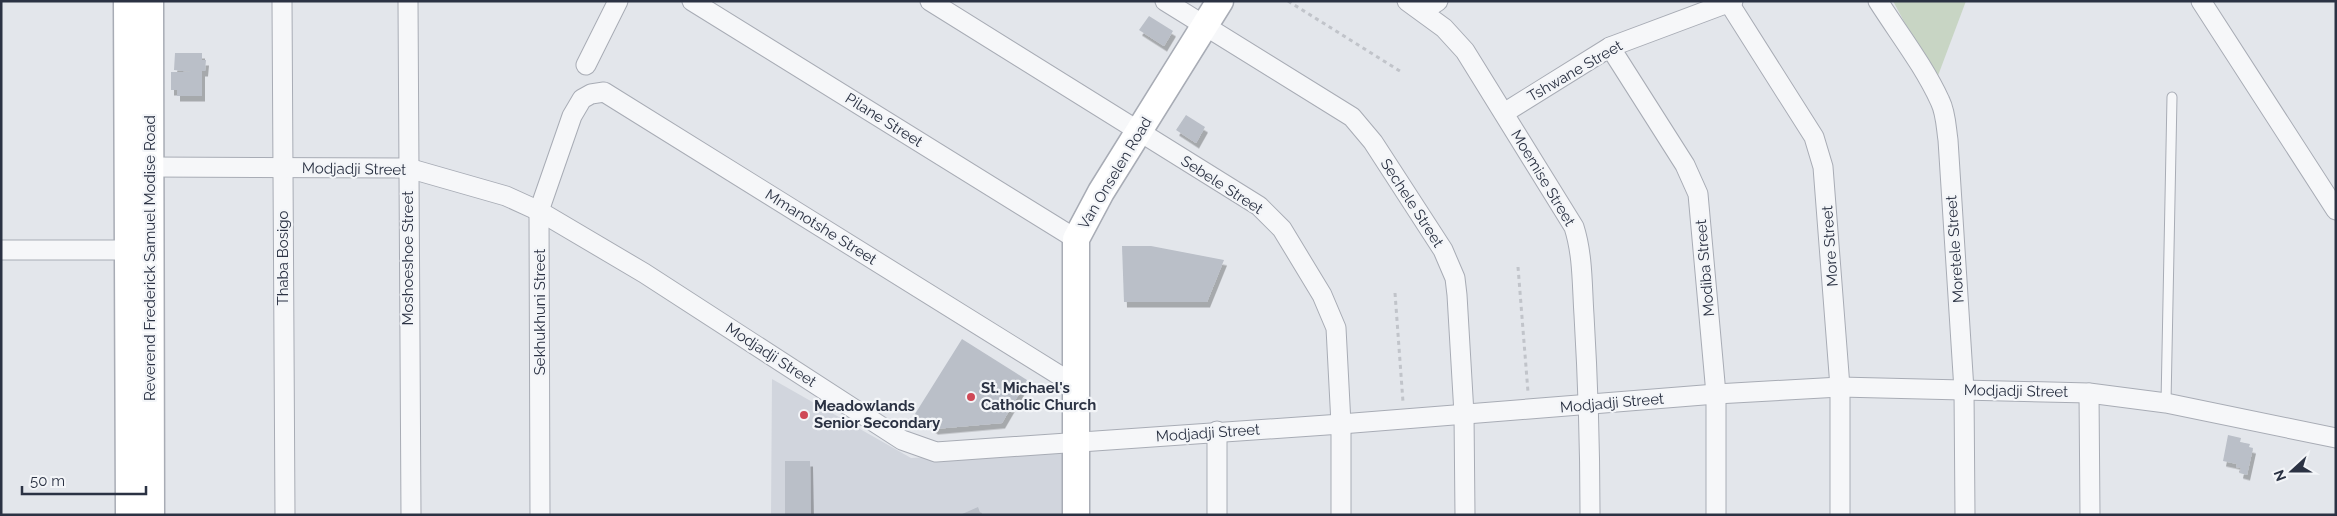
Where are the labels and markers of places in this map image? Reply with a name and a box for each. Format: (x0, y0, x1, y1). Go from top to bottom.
place label: St. Michael's Catholic Church (981, 379, 1096, 414)
marker: St. Michael's Catholic Church (965, 391, 977, 403)
place label: Meadowlands Senior Secondary (814, 397, 941, 432)
marker: Meadowlands Senior Secondary (798, 409, 810, 421)

